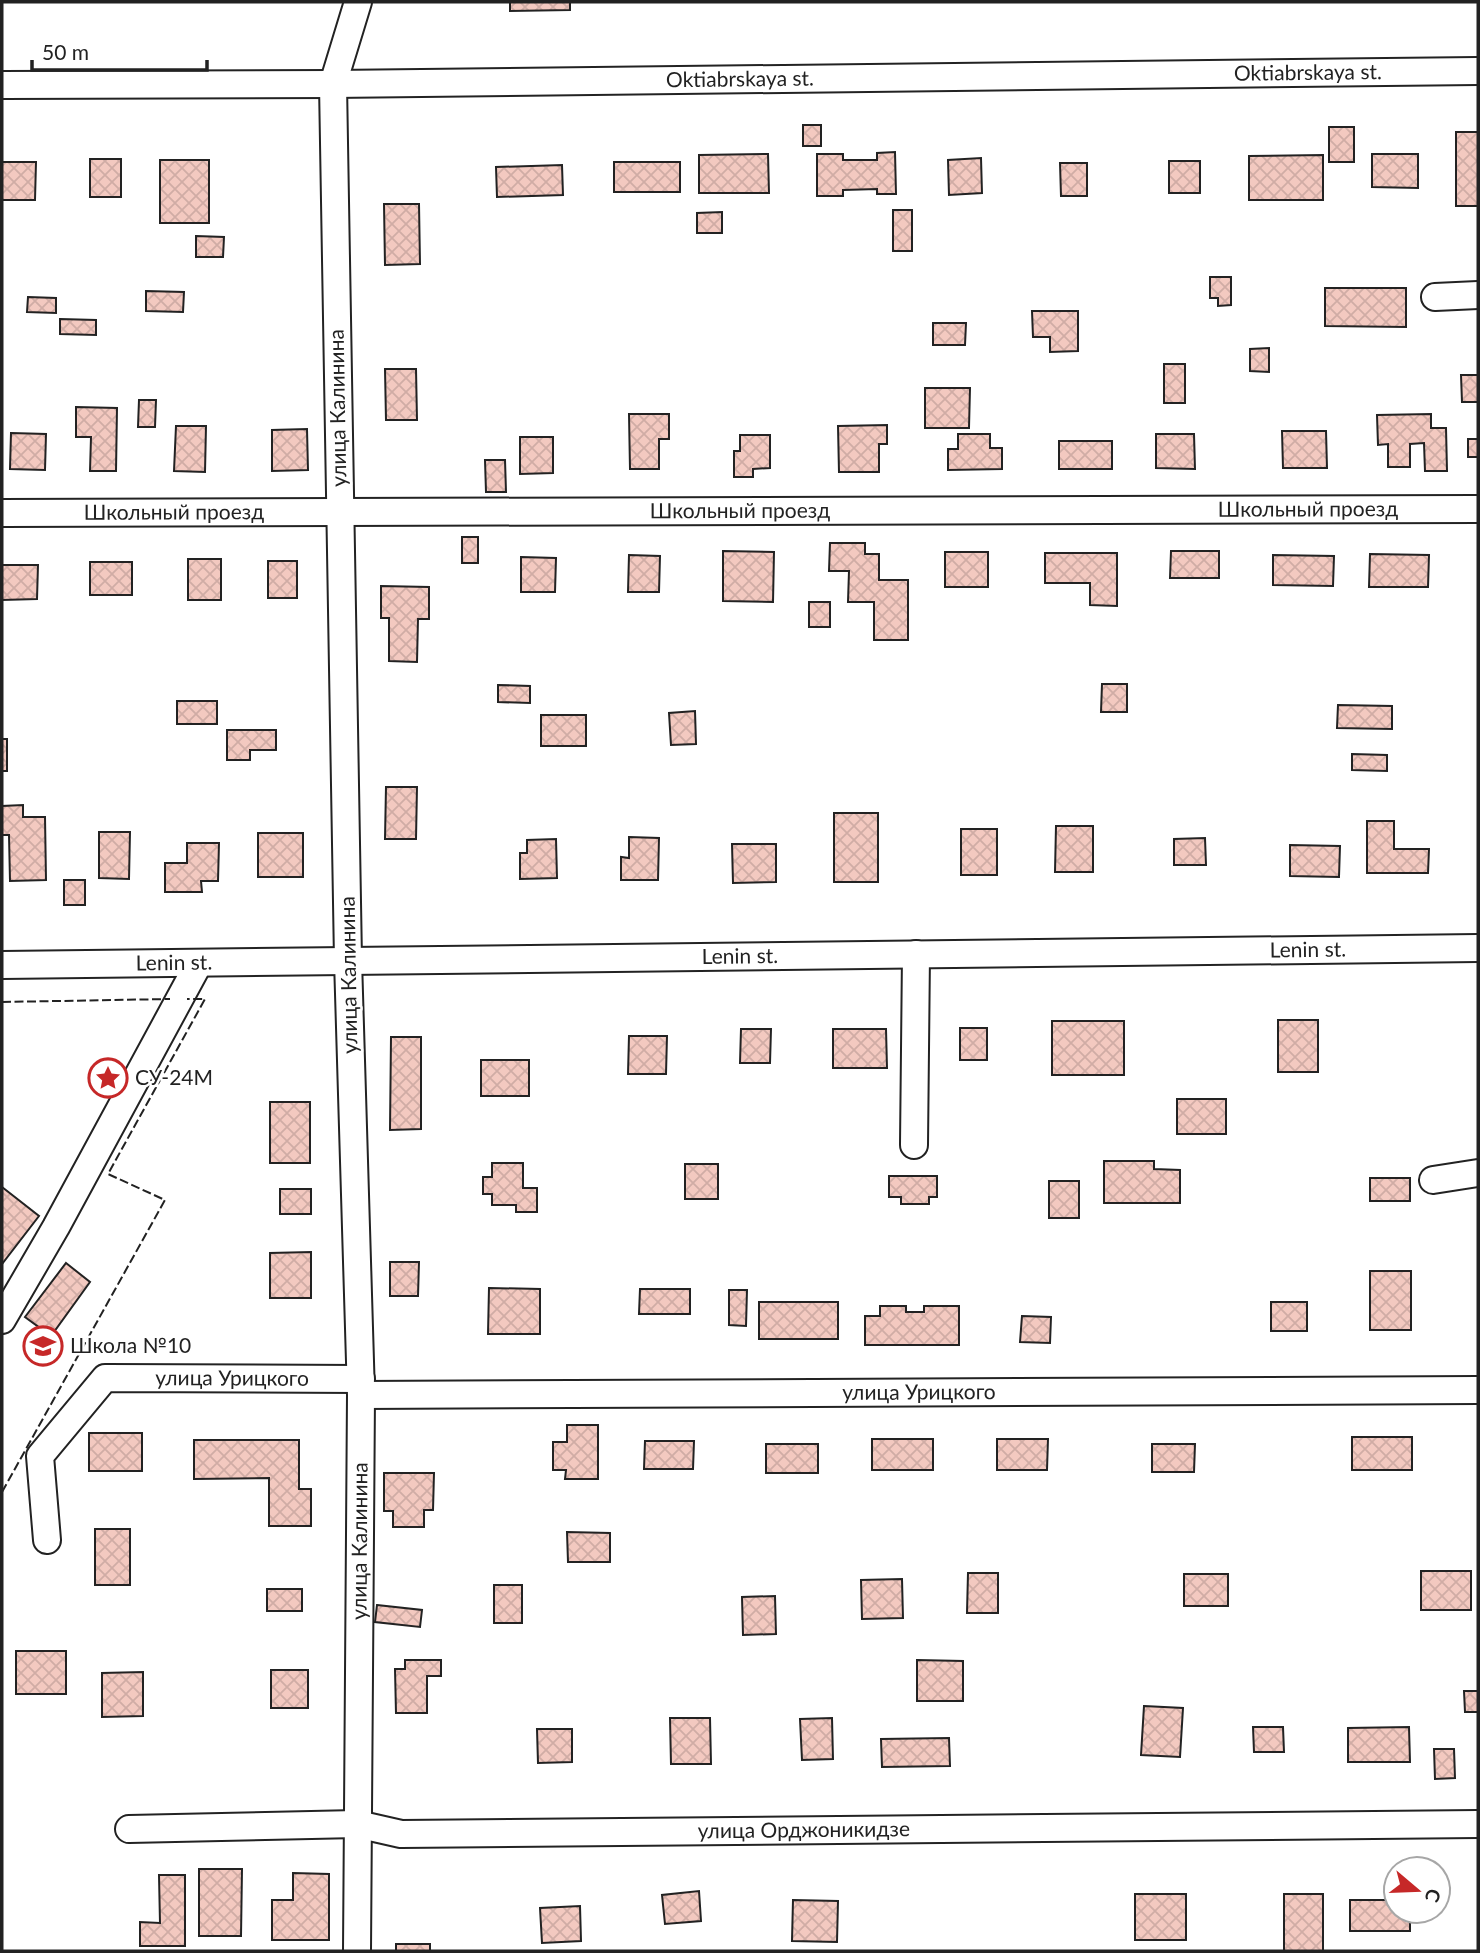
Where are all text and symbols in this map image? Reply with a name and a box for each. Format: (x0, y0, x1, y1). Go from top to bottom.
scale bar (32, 28, 206, 72)
text: 50 m (42, 39, 89, 64)
street label: Oktiabrskaya st. (1234, 58, 1382, 85)
street label: Oktiabrskaya st. (666, 65, 814, 91)
street label: улица Калинина (323, 329, 350, 487)
street label: Школьный проезд (1218, 495, 1398, 521)
street label: Школьный проезд (650, 497, 830, 522)
street label: Школьный проезд (84, 498, 264, 524)
street label: улица Калинина (334, 896, 361, 1054)
street label: Lenin st. (1269, 936, 1346, 961)
street label: Lenin st. (701, 942, 778, 968)
street label: Lenin st. (136, 949, 212, 974)
place icon: СУ-24М (87, 1057, 129, 1099)
place label: СУ-24М (135, 1064, 213, 1089)
school or university icon: Школа №10 (22, 1325, 64, 1367)
place label: Школа №10 (70, 1332, 191, 1357)
street label: улица Урицкого (155, 1364, 309, 1390)
street label: улица Урицкого (842, 1378, 996, 1404)
street label: улица Калинина (345, 1462, 372, 1620)
street label: улица Орджоникидзе (698, 1815, 910, 1842)
north arrow (1382, 1855, 1452, 1925)
text: С (1420, 1886, 1446, 1906)

